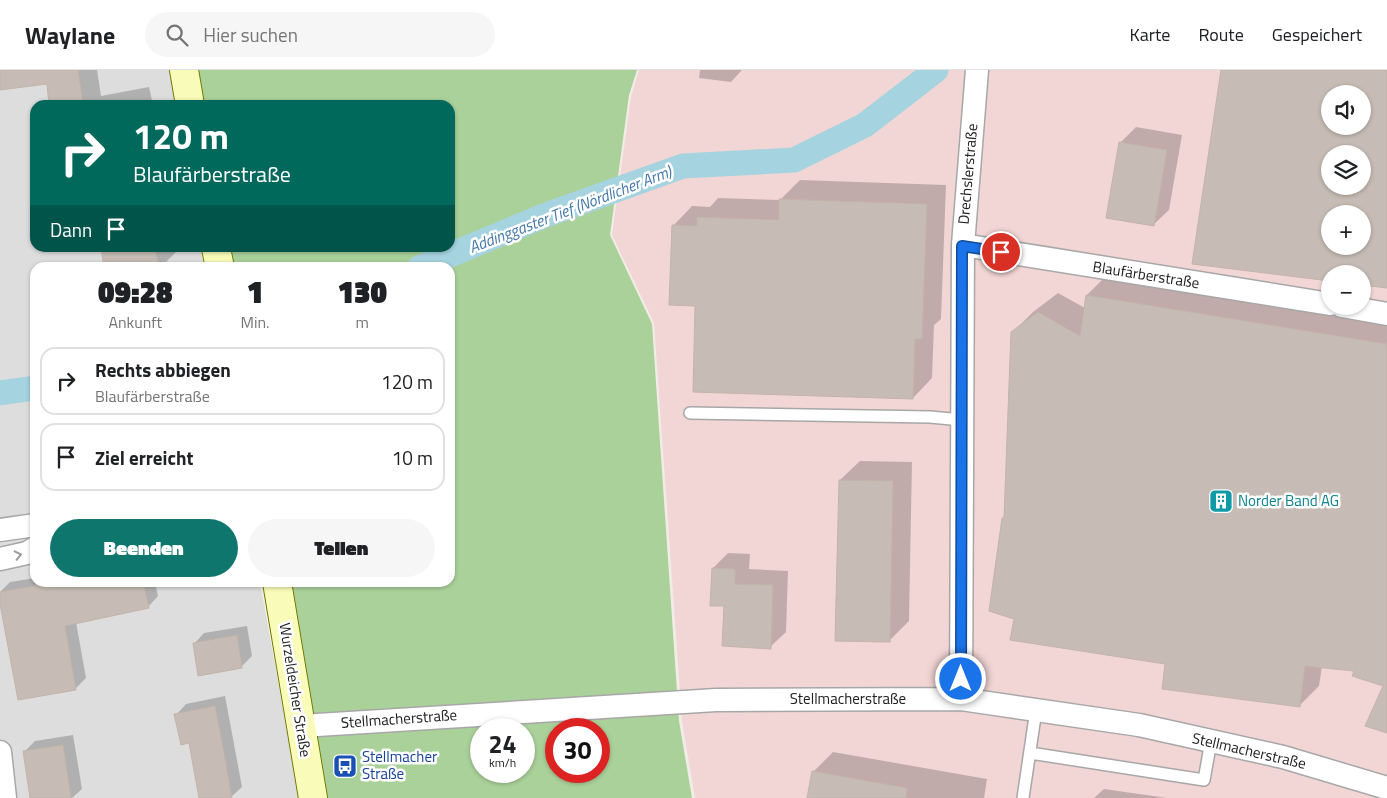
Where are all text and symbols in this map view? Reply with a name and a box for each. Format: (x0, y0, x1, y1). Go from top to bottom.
search box (145, 12, 495, 57)
text: Waylane (25, 17, 115, 53)
text: Hier suchen (203, 20, 298, 49)
icon: search (163, 21, 191, 49)
text: Karte (1129, 21, 1170, 48)
text: Route (1198, 21, 1244, 48)
text: Gespeichert (1272, 21, 1362, 48)
map controls (1321, 85, 1371, 315)
button: sound (1321, 85, 1371, 135)
text: 120 m (133, 109, 229, 163)
icon: right (50, 120, 115, 185)
street label: Drechslerstraße (952, 123, 983, 225)
button: layers (1321, 145, 1371, 195)
text: Blaufärberstraße (133, 157, 291, 191)
water label: Addinggaster Tief (Nördlicher Arm) (465, 159, 676, 259)
button: + (1321, 205, 1371, 255)
text: Dann (50, 215, 92, 244)
icon: arrive (102, 215, 130, 243)
pin (980, 231, 1022, 273)
icon: arrive (987, 238, 1015, 266)
street label: Blaufärberstraße (1091, 255, 1201, 294)
button: − (1321, 265, 1371, 315)
text: 09:28 (98, 269, 173, 315)
text: 1 (247, 269, 263, 315)
text: 130 (338, 269, 387, 315)
text: Ankunft (108, 310, 162, 334)
text: Min. (241, 310, 270, 334)
text: m (356, 310, 369, 334)
text: Rechts abbiegen (95, 355, 231, 384)
icon: right (52, 367, 80, 395)
text: 120 m (381, 367, 433, 396)
text: Blaufärberstraße (95, 384, 210, 408)
icon: arrive (52, 443, 80, 471)
text: Ziel erreicht (95, 443, 193, 472)
text: 10 m (392, 443, 433, 472)
building icon: Norder Band AG (1208, 488, 1234, 514)
place label: Norder Band AG (1238, 489, 1339, 512)
button: Beenden (50, 519, 238, 577)
button: Teilen (248, 519, 435, 577)
one-way arrow (14, 550, 23, 561)
street label: Wurzeldeicher Straße (274, 621, 317, 759)
position arrow (934, 652, 986, 704)
street label: Stellmacherstraße (790, 687, 906, 710)
street label: Stellmacherstraße (340, 703, 458, 734)
speed limit sign: 30 (545, 718, 610, 783)
text: 24 (488, 725, 517, 763)
street label: Stellmacherstraße (1190, 726, 1308, 775)
place label: Stellmacher Straße (362, 745, 437, 785)
bus stop icon: Stellmacher Straße (332, 753, 358, 779)
text: km/h (489, 753, 516, 772)

